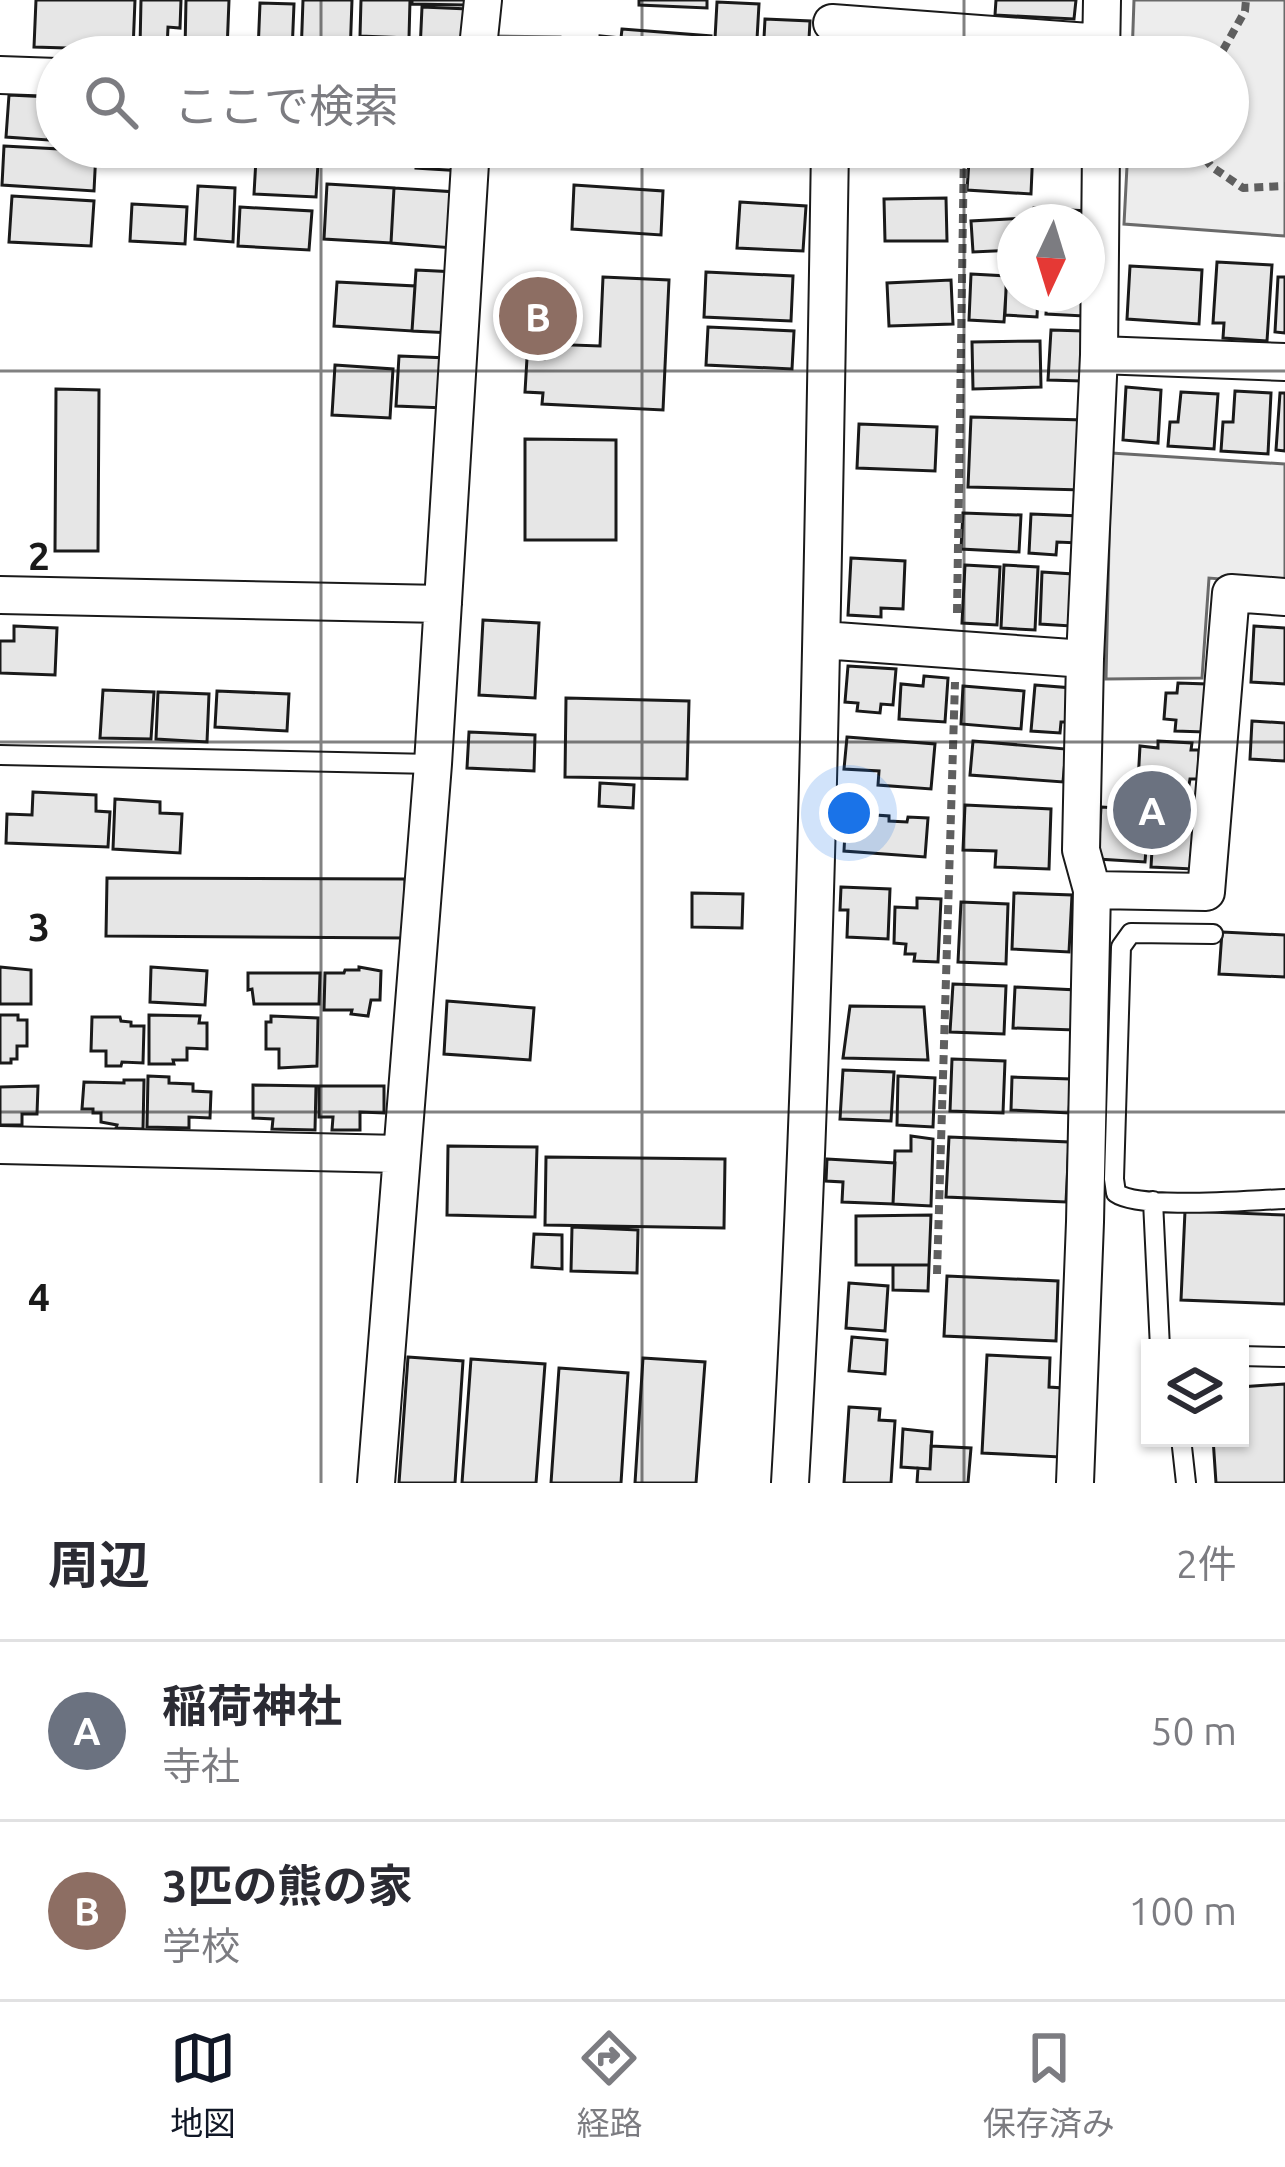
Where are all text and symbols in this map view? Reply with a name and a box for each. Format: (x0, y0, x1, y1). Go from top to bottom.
search box (36, 36, 1249, 168)
icon: search (78, 69, 144, 135)
text: ここで検索 (174, 80, 399, 131)
north arrow (997, 204, 1105, 312)
pin: B (499, 271, 577, 361)
text: 2 (28, 534, 50, 577)
pin: A (1113, 765, 1191, 855)
your location (819, 783, 879, 843)
text: 3 (28, 905, 50, 948)
text: 4 (28, 1275, 50, 1318)
map controls (1141, 1339, 1249, 1447)
button: layers (1141, 1339, 1249, 1447)
text: 周辺 (48, 1535, 150, 1593)
text: 2件 (1176, 1542, 1237, 1585)
text: 稲荷神社 (162, 1680, 342, 1731)
text: A (73, 1709, 101, 1752)
text: 50 m (1150, 1709, 1237, 1752)
text: 寺社 (162, 1744, 240, 1787)
text: 3匹の熊の家 (162, 1860, 412, 1911)
text: B (74, 1889, 100, 1932)
text: 100 m (1128, 1889, 1237, 1932)
text: 学校 (162, 1924, 240, 1967)
tab: 地図 (170, 2025, 236, 2145)
tab: 経路 (576, 2025, 642, 2145)
tab: 保存済み (983, 2025, 1115, 2145)

